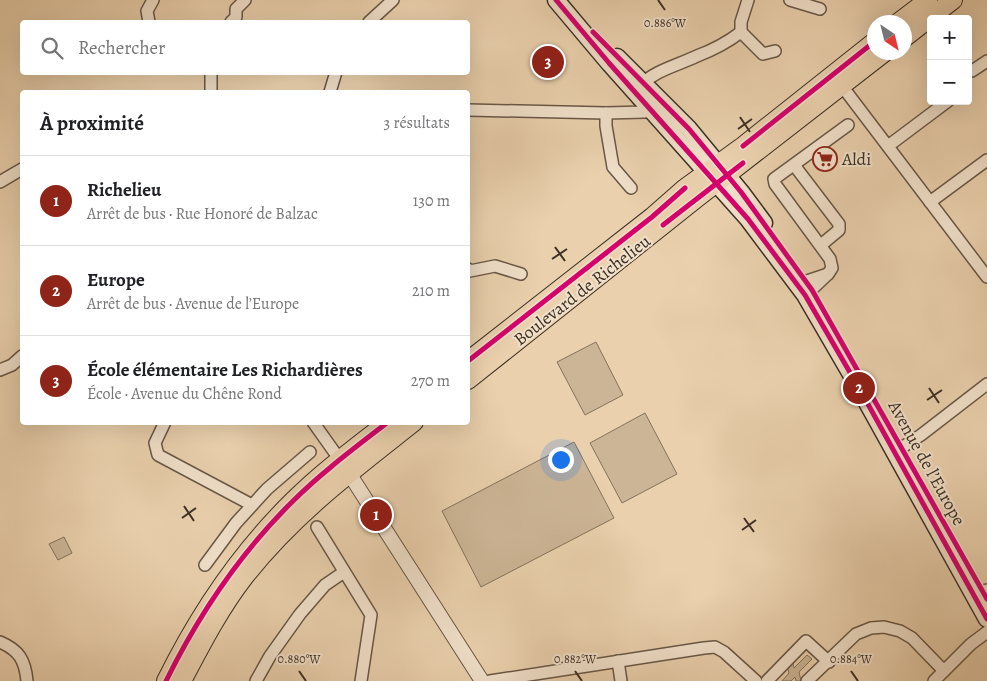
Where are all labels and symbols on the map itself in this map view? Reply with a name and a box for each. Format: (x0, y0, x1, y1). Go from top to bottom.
text: 0.886°W (644, 15, 687, 31)
north arrow (867, 15, 912, 60)
pin: 3 (532, 43, 564, 81)
supermarket icon: Aldi (812, 146, 838, 172)
place label: Aldi (841, 147, 871, 171)
street label: Boulevard de Richelieu (509, 229, 656, 351)
pin: 2 (843, 369, 875, 407)
street label: Avenue de l’Europe (882, 395, 971, 530)
your location (548, 447, 574, 473)
pin: 1 (360, 496, 392, 534)
text: 0.880°W (278, 651, 321, 667)
text: 0.882°W (554, 651, 597, 667)
text: 0.884°W (830, 651, 873, 667)

